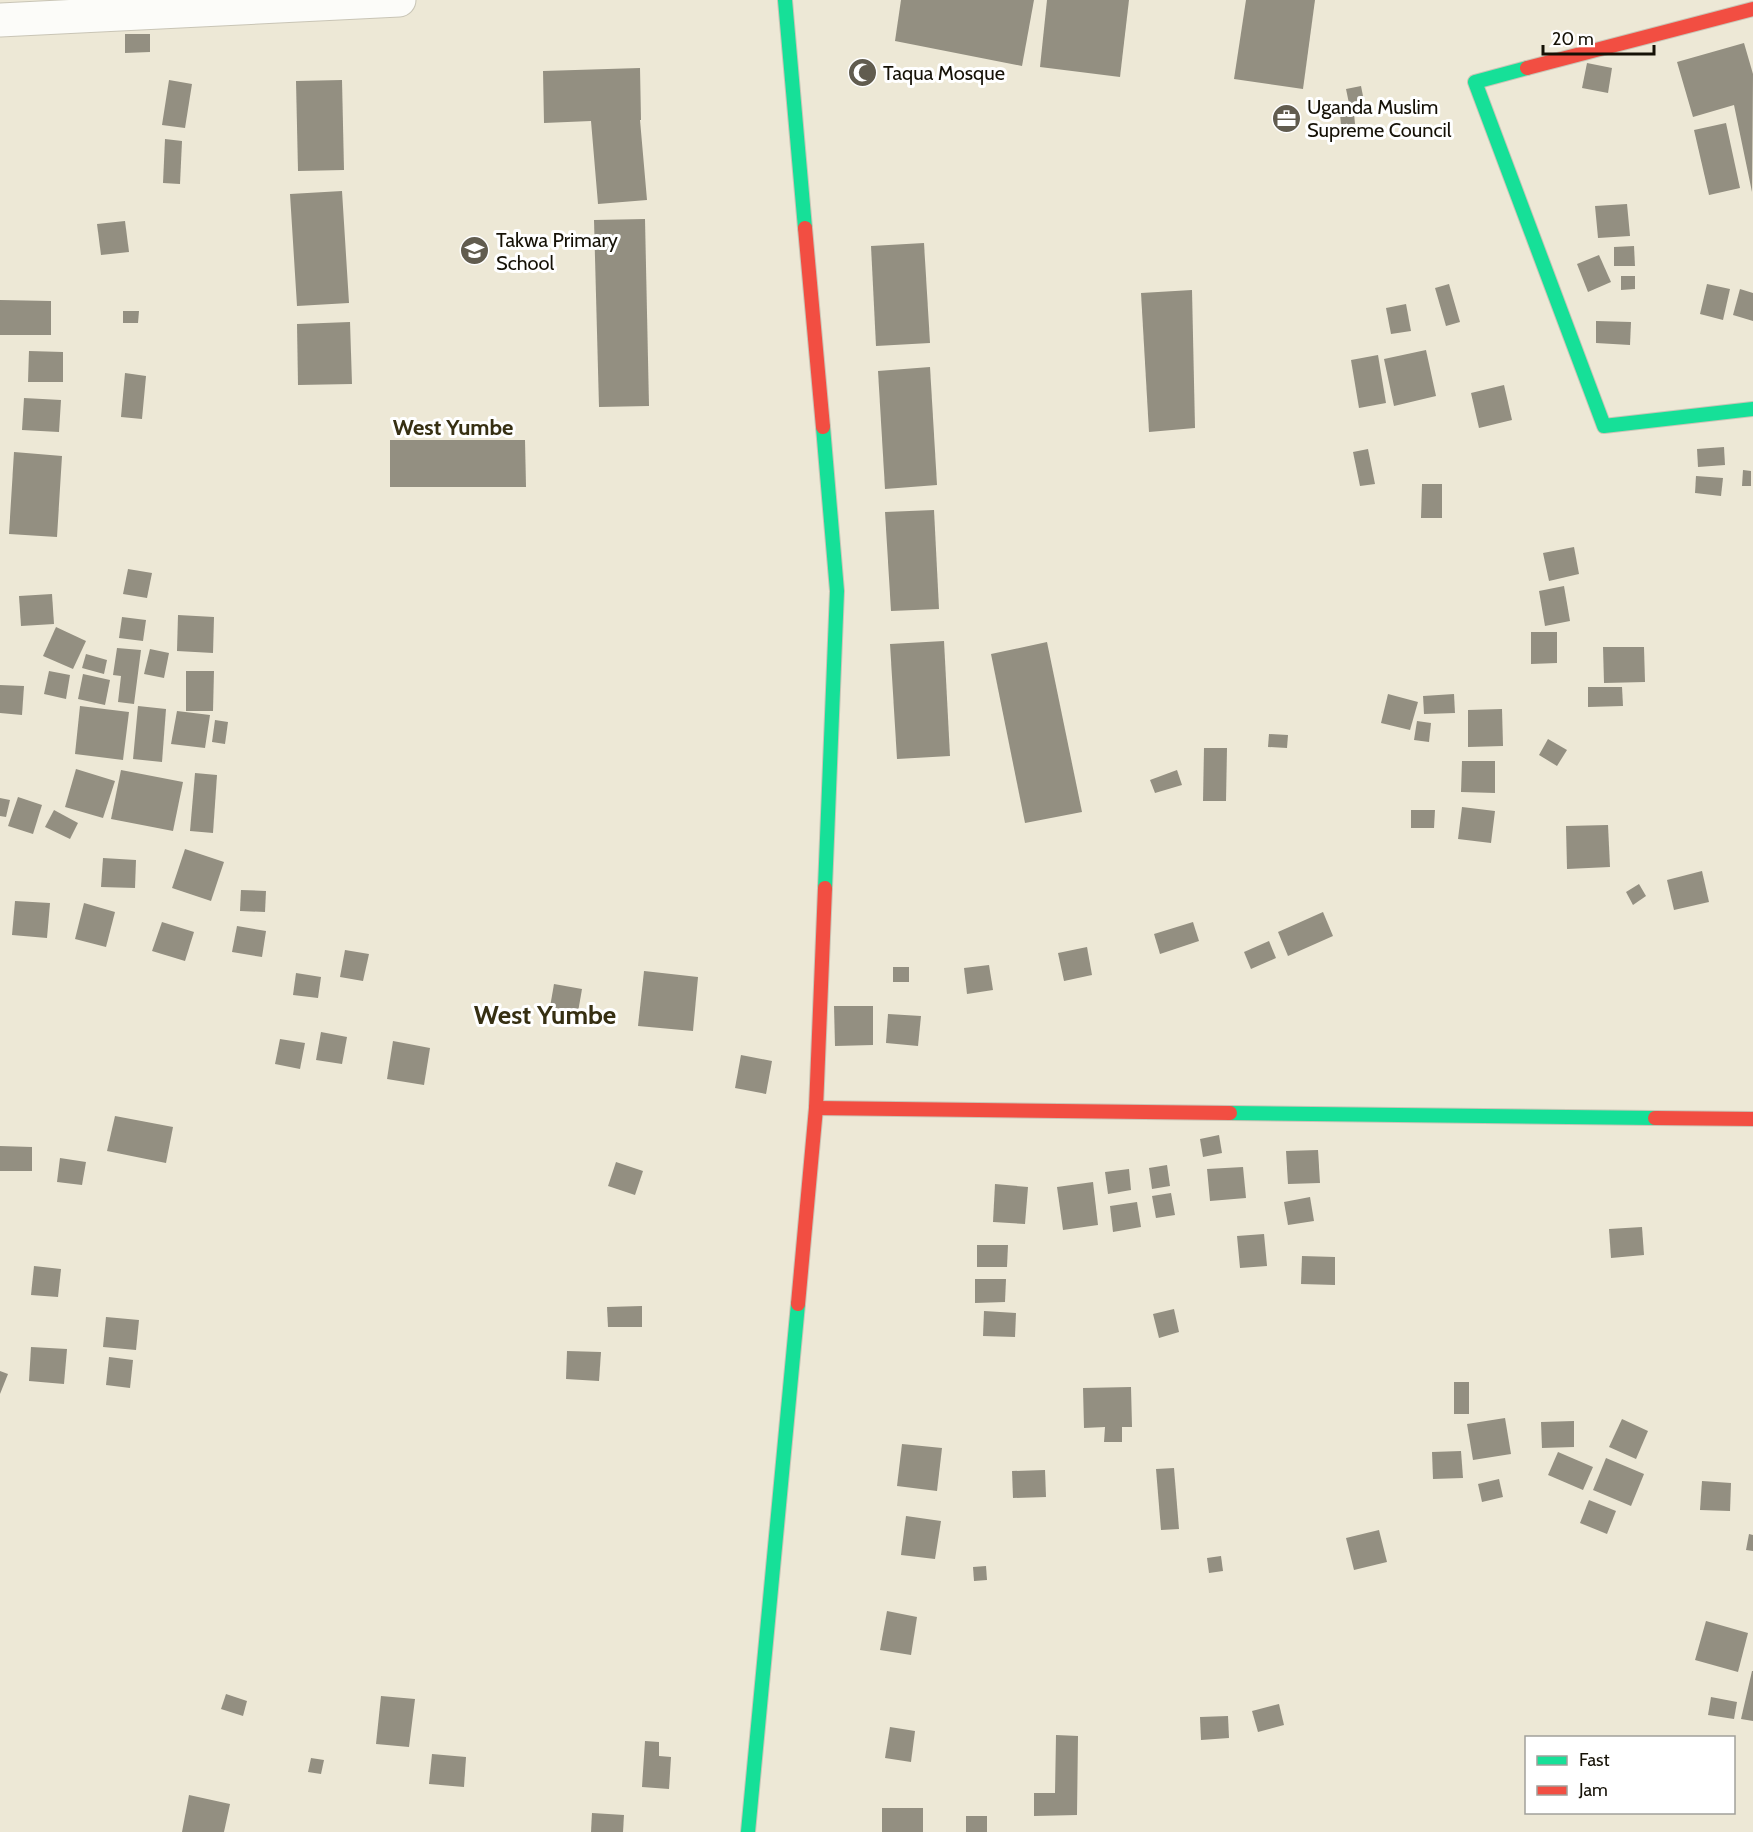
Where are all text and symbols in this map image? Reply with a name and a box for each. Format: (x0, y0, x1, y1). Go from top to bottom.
scale bar (1543, 18, 1654, 56)
text: 20 m (1552, 28, 1594, 50)
mosque icon: Taqua Mosque (846, 57, 878, 89)
place label: Taqua Mosque (883, 61, 1005, 85)
place label: Uganda Muslim Supreme Council (1307, 95, 1452, 142)
office icon: Uganda Muslim Supreme Council (1270, 103, 1302, 135)
place label: Takwa Primary School (496, 228, 618, 275)
school or university icon: Takwa Primary School (459, 235, 491, 267)
district label: West Yumbe (393, 414, 513, 441)
district label: West Yumbe (474, 999, 616, 1031)
legend (1525, 1736, 1735, 1814)
text: Fast (1579, 1749, 1610, 1771)
text: Jam (1578, 1779, 1608, 1801)

